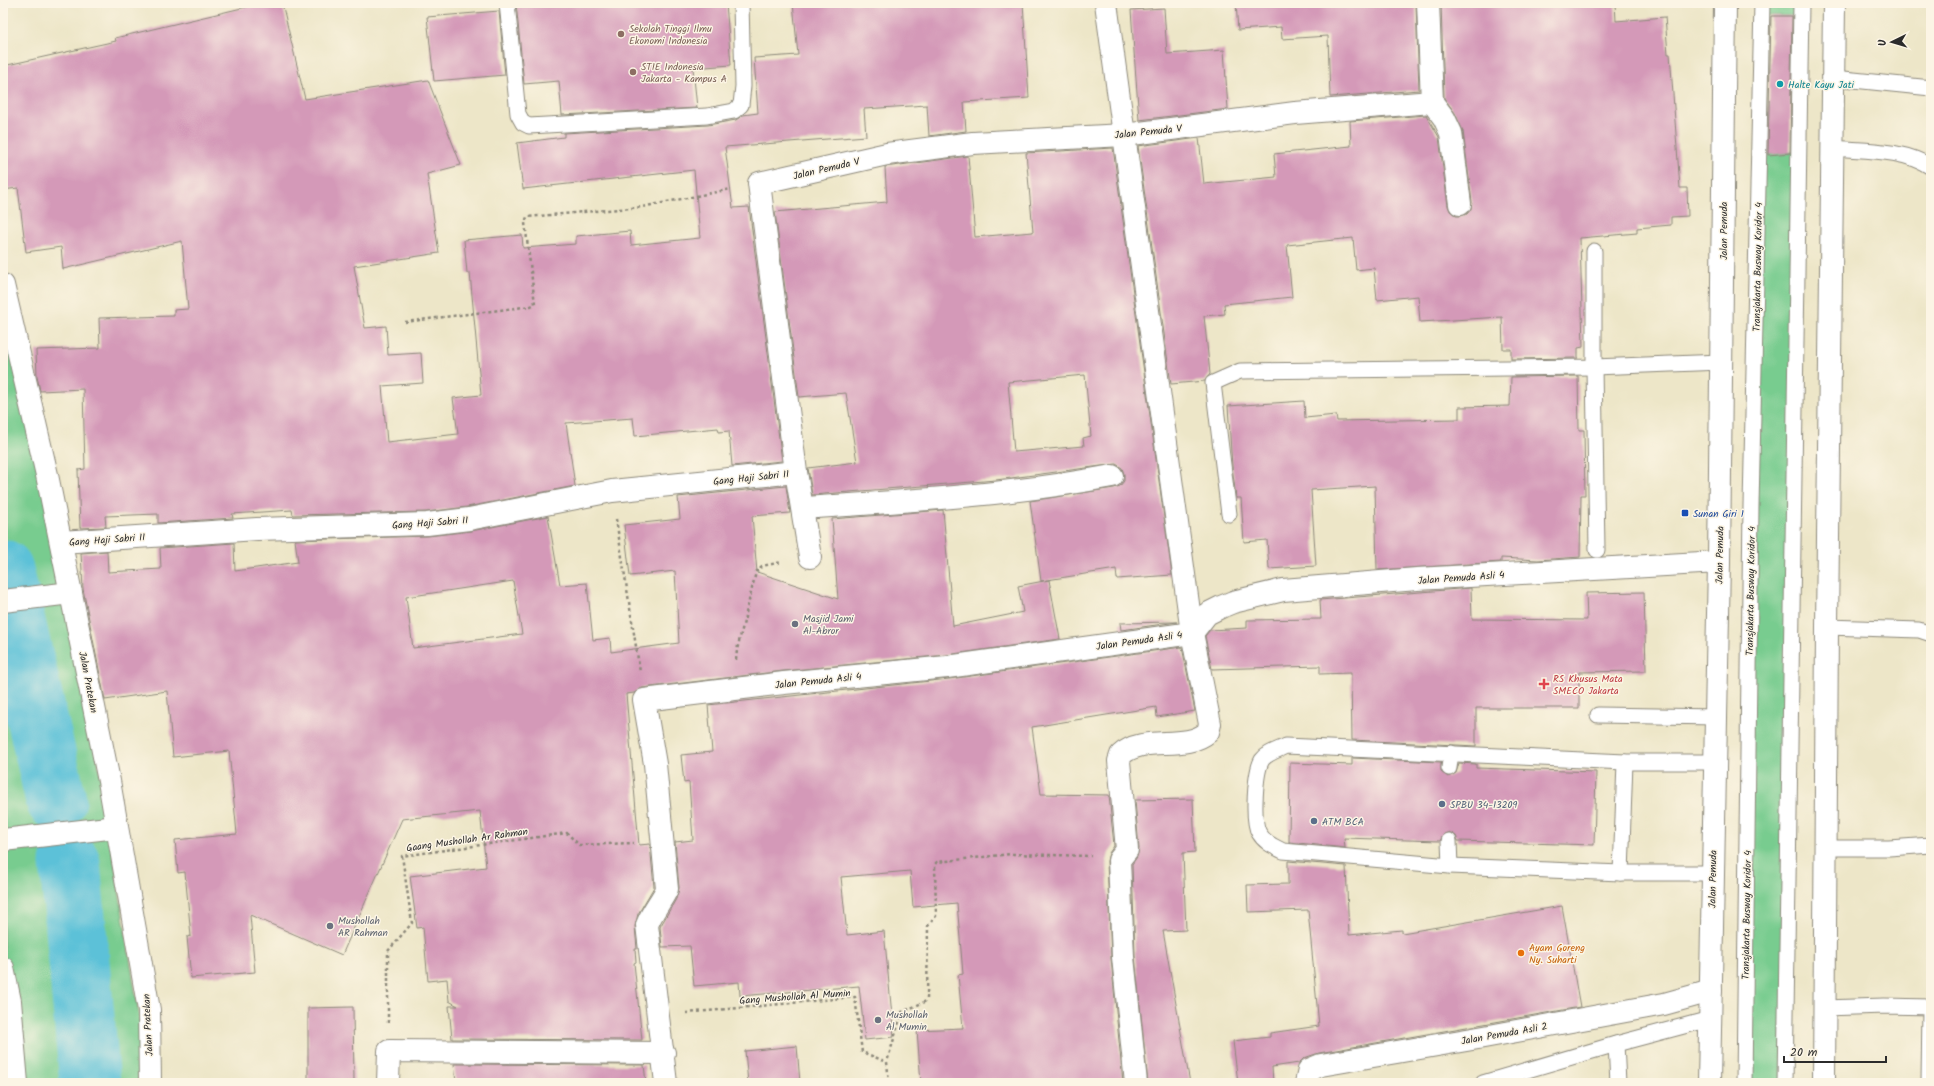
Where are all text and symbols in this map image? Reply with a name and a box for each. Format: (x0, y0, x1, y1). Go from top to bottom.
place label: Sekolah Tinggi Ilmu Ekonomi Indonesia (629, 21, 712, 49)
north arrow (1872, 22, 1912, 62)
marker: Sekolah Tinggi Ilmu Ekonomi Indonesia (616, 29, 626, 39)
text: U (1874, 38, 1892, 47)
place label: STIE Indonesia Jakarta - Kampus A (641, 59, 727, 87)
marker: STIE Indonesia Jakarta - Kampus A (628, 67, 638, 77)
place label: Halte Kayu Jati (1788, 77, 1855, 93)
marker: Halte Kayu Jati (1775, 79, 1785, 89)
street label: Jalan Pemuda V (1114, 120, 1183, 143)
street label: Jalan Pemuda V (792, 153, 862, 184)
street label: Jalan Pemuda (1716, 202, 1732, 260)
street label: Transjakarta Busway Koridor 4 (1749, 202, 1767, 332)
street label: Gang Haji Sabri II (712, 466, 790, 490)
place label: Sunan Giri 1 (1693, 506, 1744, 522)
marker: Sunan Giri 1 (1680, 508, 1690, 518)
street label: Gang Haji Sabri II (391, 512, 469, 534)
street label: Jalan Pemuda (1711, 525, 1729, 584)
street label: Transjakarta Busway Koridor 4 (1742, 526, 1760, 656)
street label: Gang Haji Sabri II (68, 529, 146, 551)
street label: Jalan Pemuda Asli 4 (1417, 567, 1505, 589)
place label: Masjid Jami Al-Abror (803, 611, 854, 639)
marker: Masjid Jami Al-Abror (790, 619, 800, 629)
street label: Jalan Pemuda Asli 4 (1095, 627, 1184, 655)
street label: Jalan Pratekan (74, 650, 102, 714)
street label: Jalan Pemuda Asli 4 (774, 668, 863, 693)
place label: RS Khusus Mata SMECO Jakarta (1553, 671, 1623, 699)
marker: RS Khusus Mata SMECO Jakarta (1538, 678, 1550, 690)
place label: SPBU 34-13209 (1450, 797, 1518, 813)
marker: SPBU 34-13209 (1437, 799, 1447, 809)
place label: ATM BCA (1322, 814, 1364, 830)
marker: ATM BCA (1309, 816, 1319, 826)
street label: Gaang Mushollah Ar Rahman (405, 824, 529, 856)
street label: Jalan Pemuda (1704, 849, 1722, 908)
street label: Transjakarta Busway Koridor 4 (1738, 850, 1756, 980)
place label: Mushollah AR Rahman (338, 913, 388, 941)
marker: Mushollah AR Rahman (325, 921, 335, 931)
place label: Ayam Goreng Ny. Suharti (1529, 940, 1585, 968)
marker: Ayam Goreng Ny. Suharti (1516, 948, 1526, 958)
street label: Gang Mushollah Al Mumin (739, 985, 851, 1009)
street label: Jalan Pratekan (138, 993, 158, 1057)
place label: Mushollah Al Mumin (886, 1007, 928, 1035)
marker: Mushollah Al Mumin (873, 1015, 883, 1025)
street label: Jalan Pemuda Asli 2 (1460, 1019, 1549, 1049)
scale bar (1784, 1038, 1886, 1064)
text: 20 m (1790, 1043, 1818, 1062)

